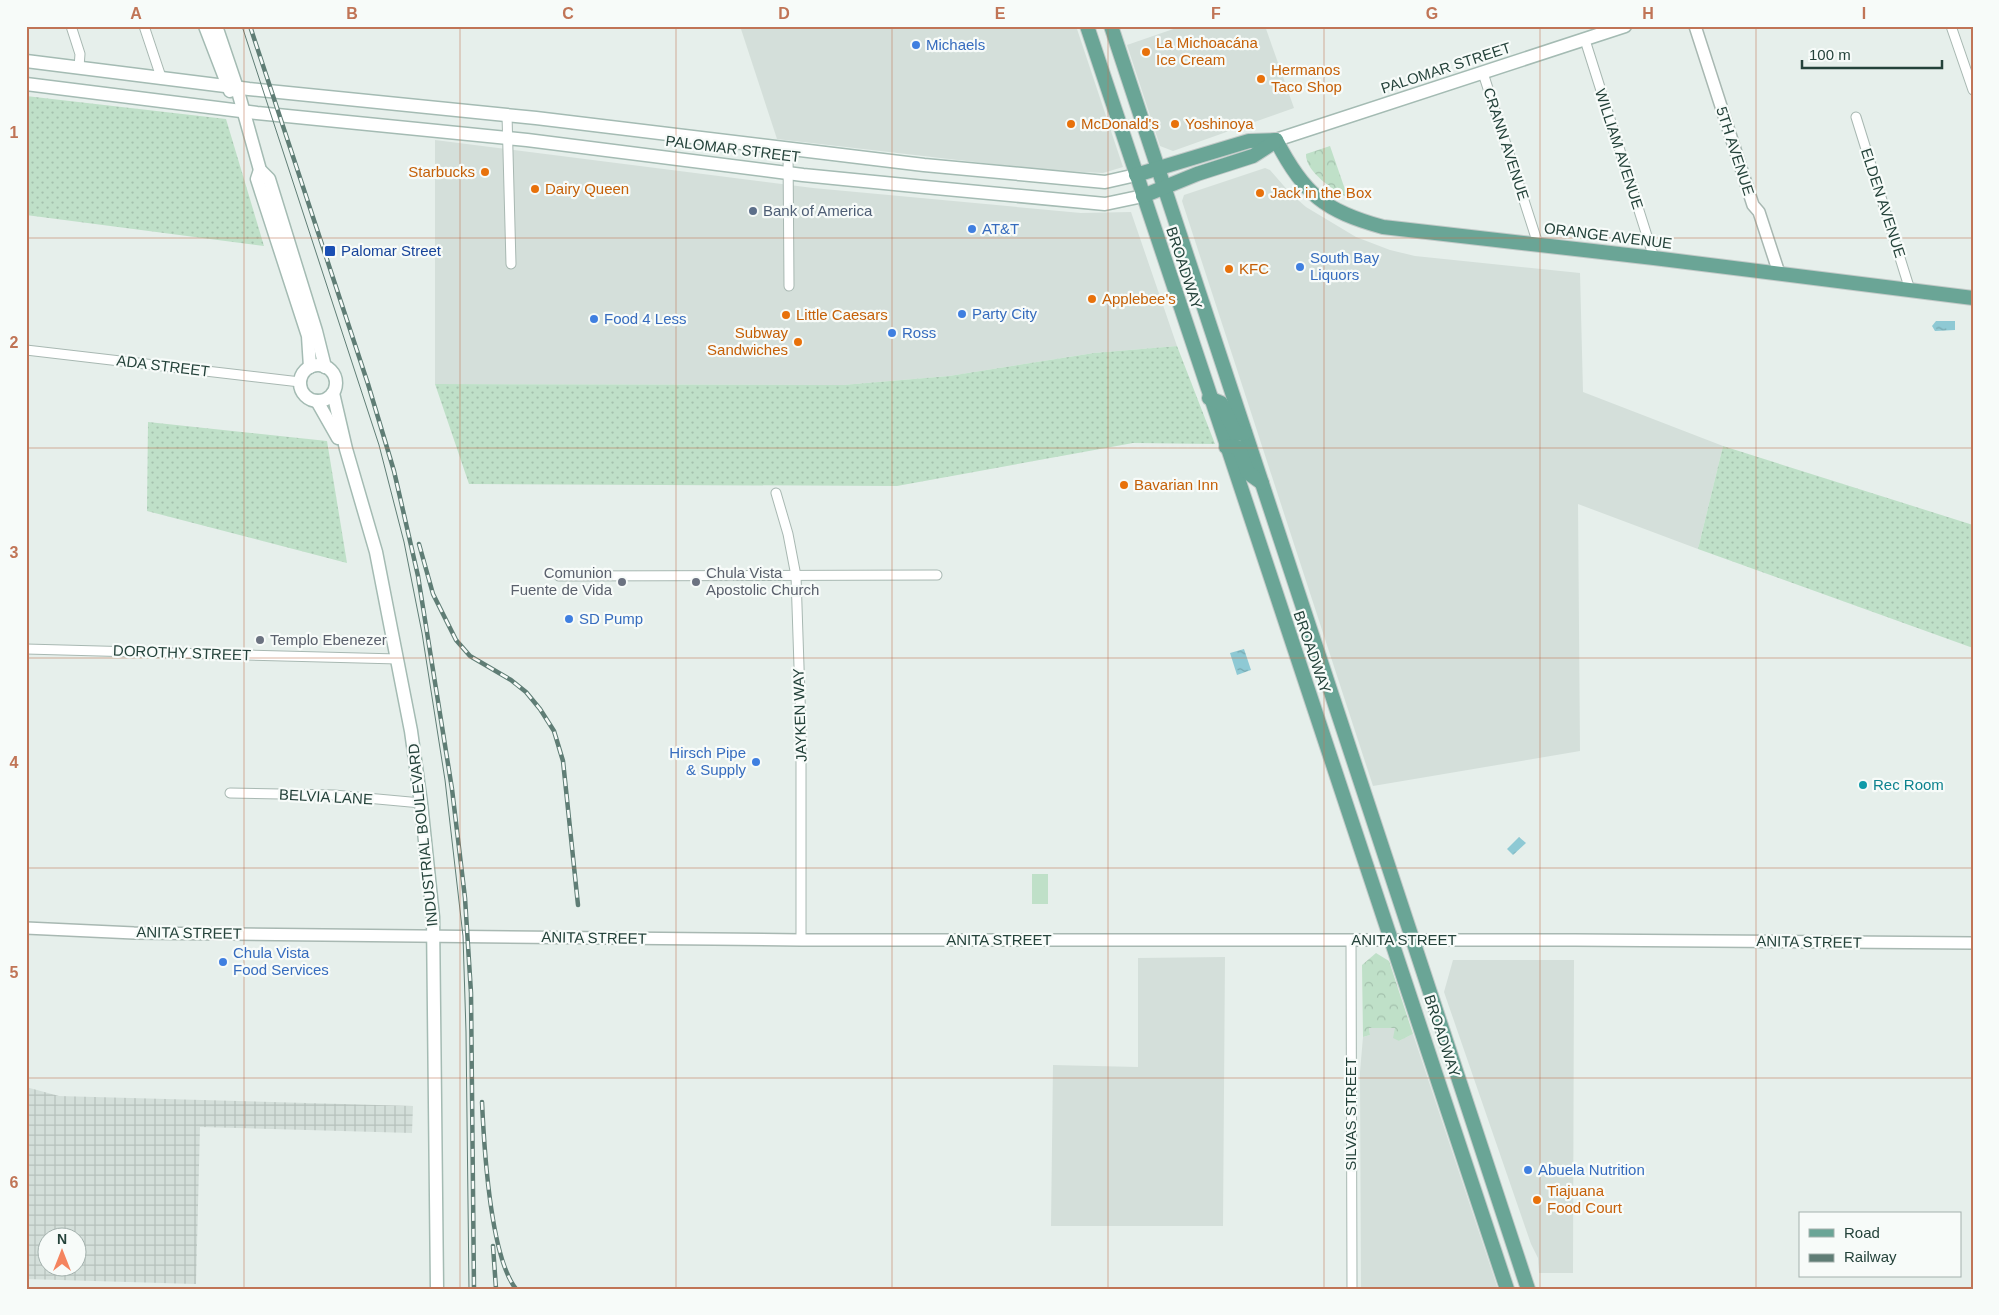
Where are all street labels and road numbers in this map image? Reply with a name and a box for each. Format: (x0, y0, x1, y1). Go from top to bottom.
street label: PALOMAR STREET (1379, 38, 1513, 97)
street label: CRANN AVENUE (1480, 85, 1533, 202)
street label: WILLIAM AVENUE (1592, 86, 1647, 211)
street label: 5TH AVENUE (1713, 104, 1758, 197)
street label: PALOMAR STREET (665, 132, 801, 165)
street label: ELDEN AVENUE (1858, 146, 1909, 260)
street label: ORANGE AVENUE (1543, 219, 1673, 252)
street label: BROADWAY (1163, 224, 1206, 311)
street label: ADA STREET (116, 351, 210, 380)
street label: BROADWAY (1290, 608, 1334, 695)
street label: DOROTHY STREET (113, 642, 251, 663)
street label: JAYKEN WAY (789, 668, 810, 762)
street label: INDUSTRIAL BOULEVARD (404, 742, 441, 928)
street label: BELVIA LANE (279, 786, 373, 807)
street label: ANITA STREET (136, 923, 242, 942)
street label: ANITA STREET (541, 928, 647, 947)
street label: ANITA STREET (946, 931, 1052, 948)
street label: ANITA STREET (1351, 931, 1457, 948)
street label: ANITA STREET (1756, 932, 1862, 951)
street label: BROADWAY (1421, 992, 1464, 1079)
street label: SILVAS STREET (1342, 1057, 1359, 1171)

